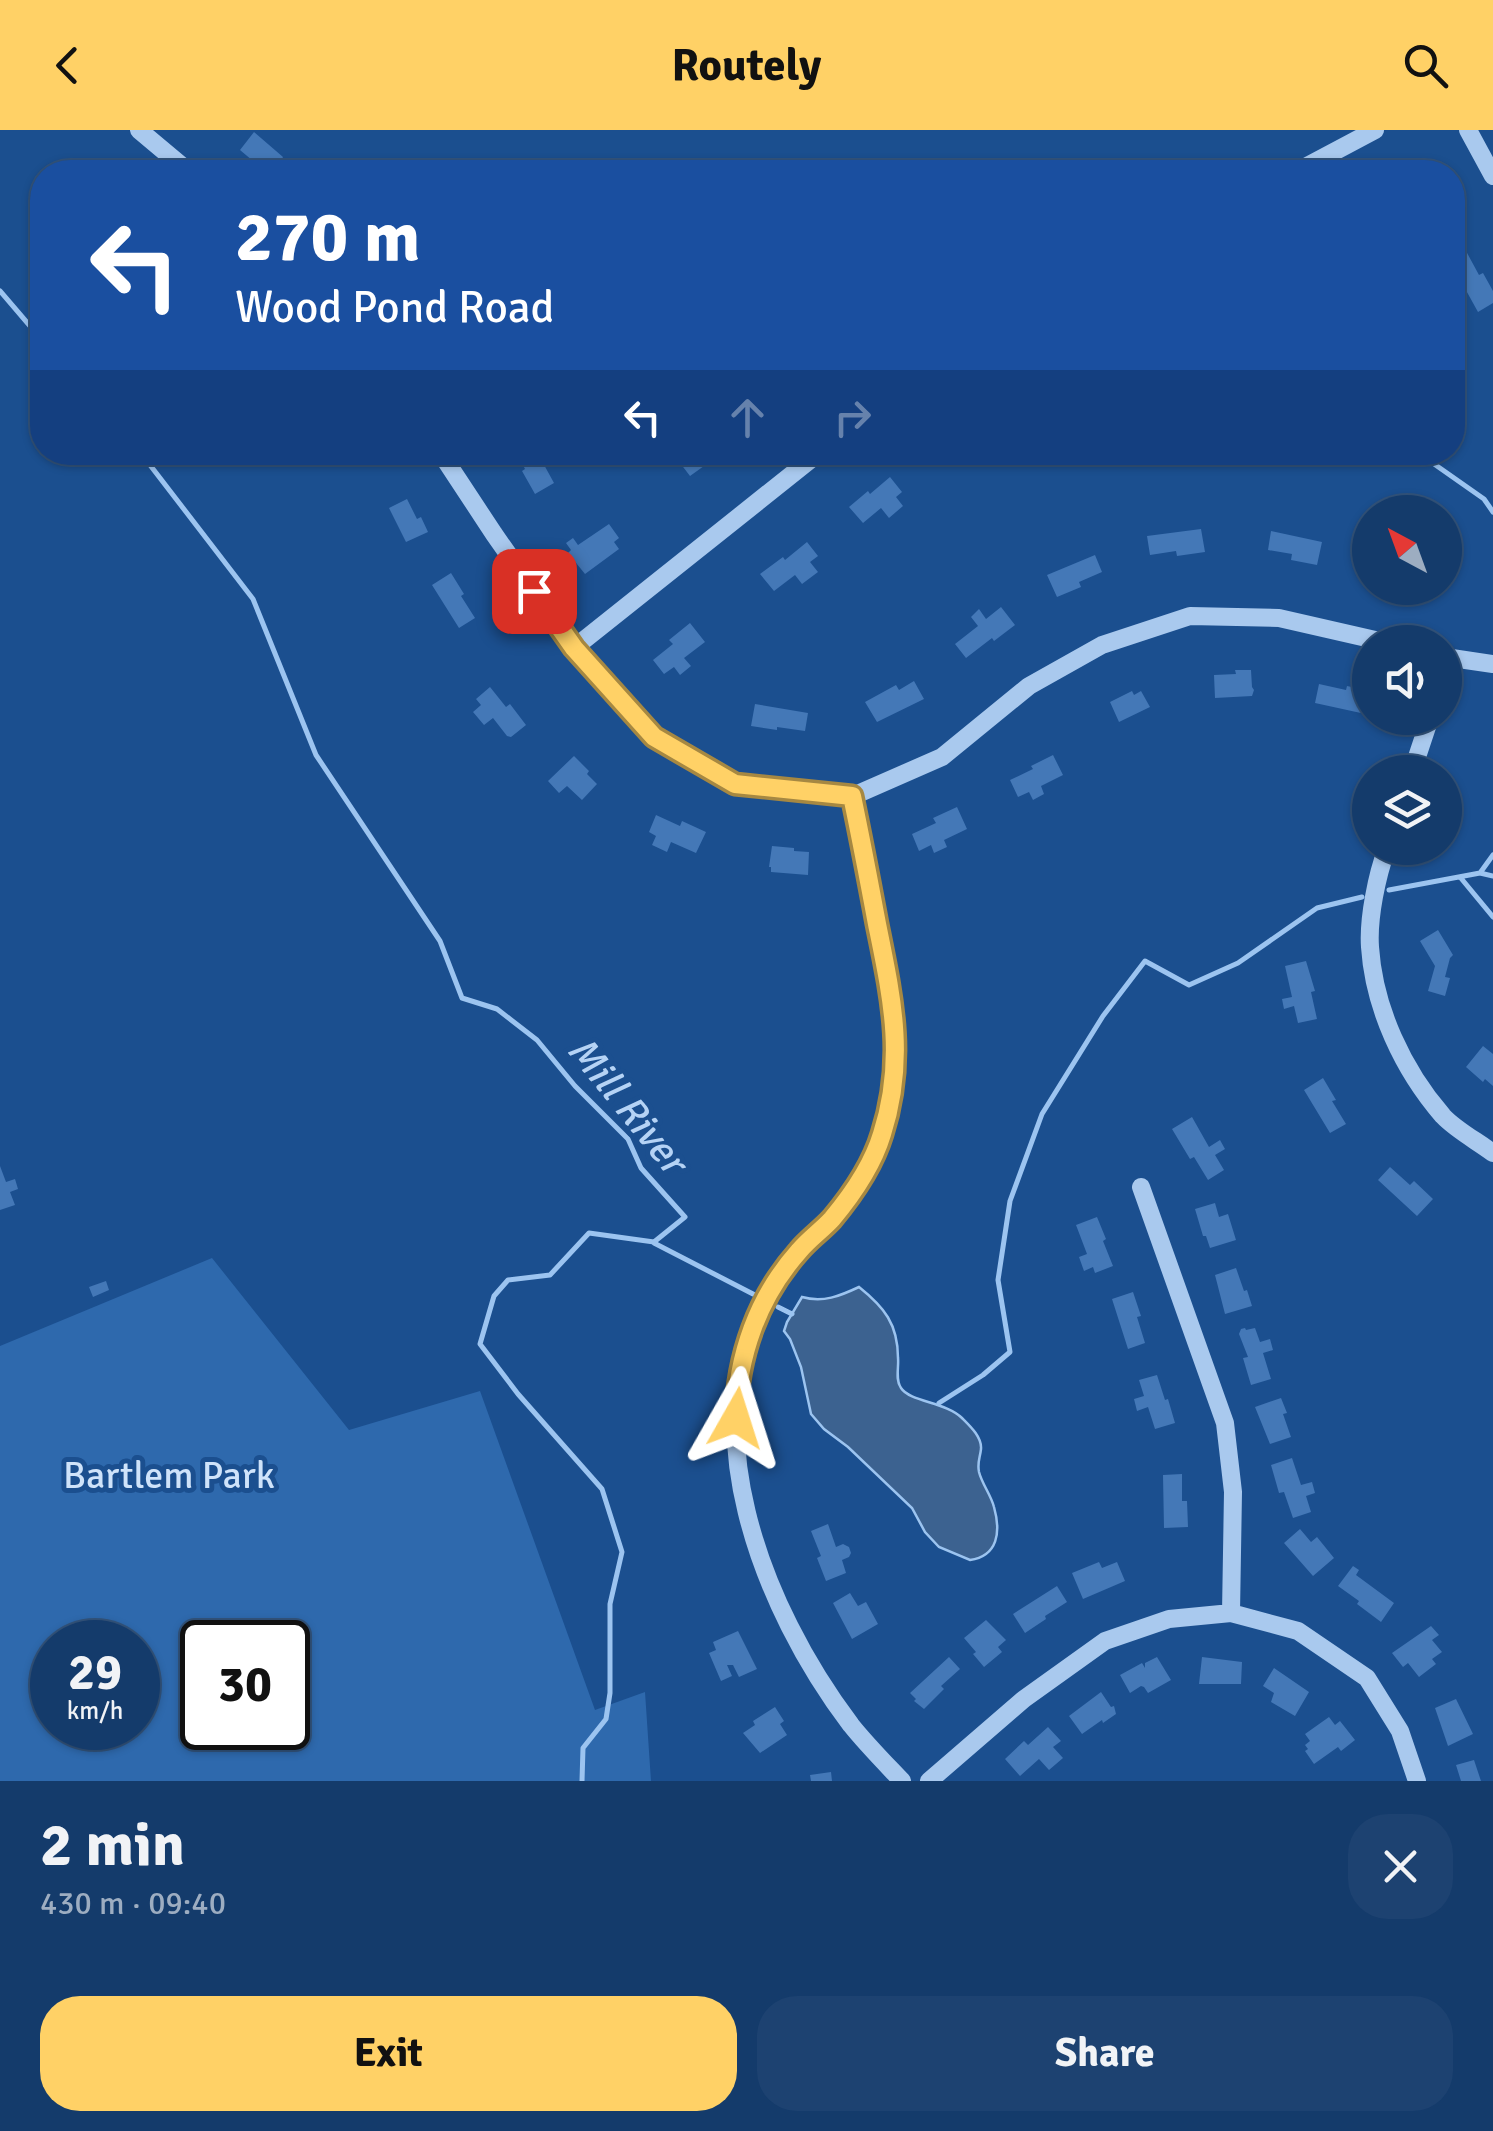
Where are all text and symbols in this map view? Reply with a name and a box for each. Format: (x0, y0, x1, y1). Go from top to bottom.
icon: back (40, 38, 95, 93)
text: Routely (672, 38, 821, 93)
icon: search (1398, 38, 1453, 93)
text: 270 m (235, 194, 420, 280)
icon: left (70, 200, 200, 330)
text: Wood Pond Road (235, 280, 554, 335)
icon: left (615, 390, 670, 445)
icon: ahead (720, 390, 775, 445)
icon: right (825, 390, 880, 445)
north arrow (1352, 495, 1462, 605)
map controls (1352, 495, 1462, 865)
pin (492, 549, 577, 634)
icon: arrive (507, 564, 562, 619)
button: sound (1352, 625, 1462, 735)
button: layers (1352, 755, 1462, 865)
water label: Mill River (557, 1026, 701, 1188)
position arrow (684, 1366, 788, 1470)
park label: Bartlem Park (63, 1452, 275, 1499)
speed limit sign: 30 (180, 1620, 310, 1750)
text: 29 (68, 1642, 122, 1704)
text: km/h (67, 1695, 123, 1726)
text: 2 min (40, 1809, 185, 1883)
button: close (1348, 1814, 1453, 1919)
text: 430 m · 09:40 (40, 1884, 226, 1923)
button: Exit (40, 1996, 737, 2111)
button: Share (757, 1996, 1453, 2111)

